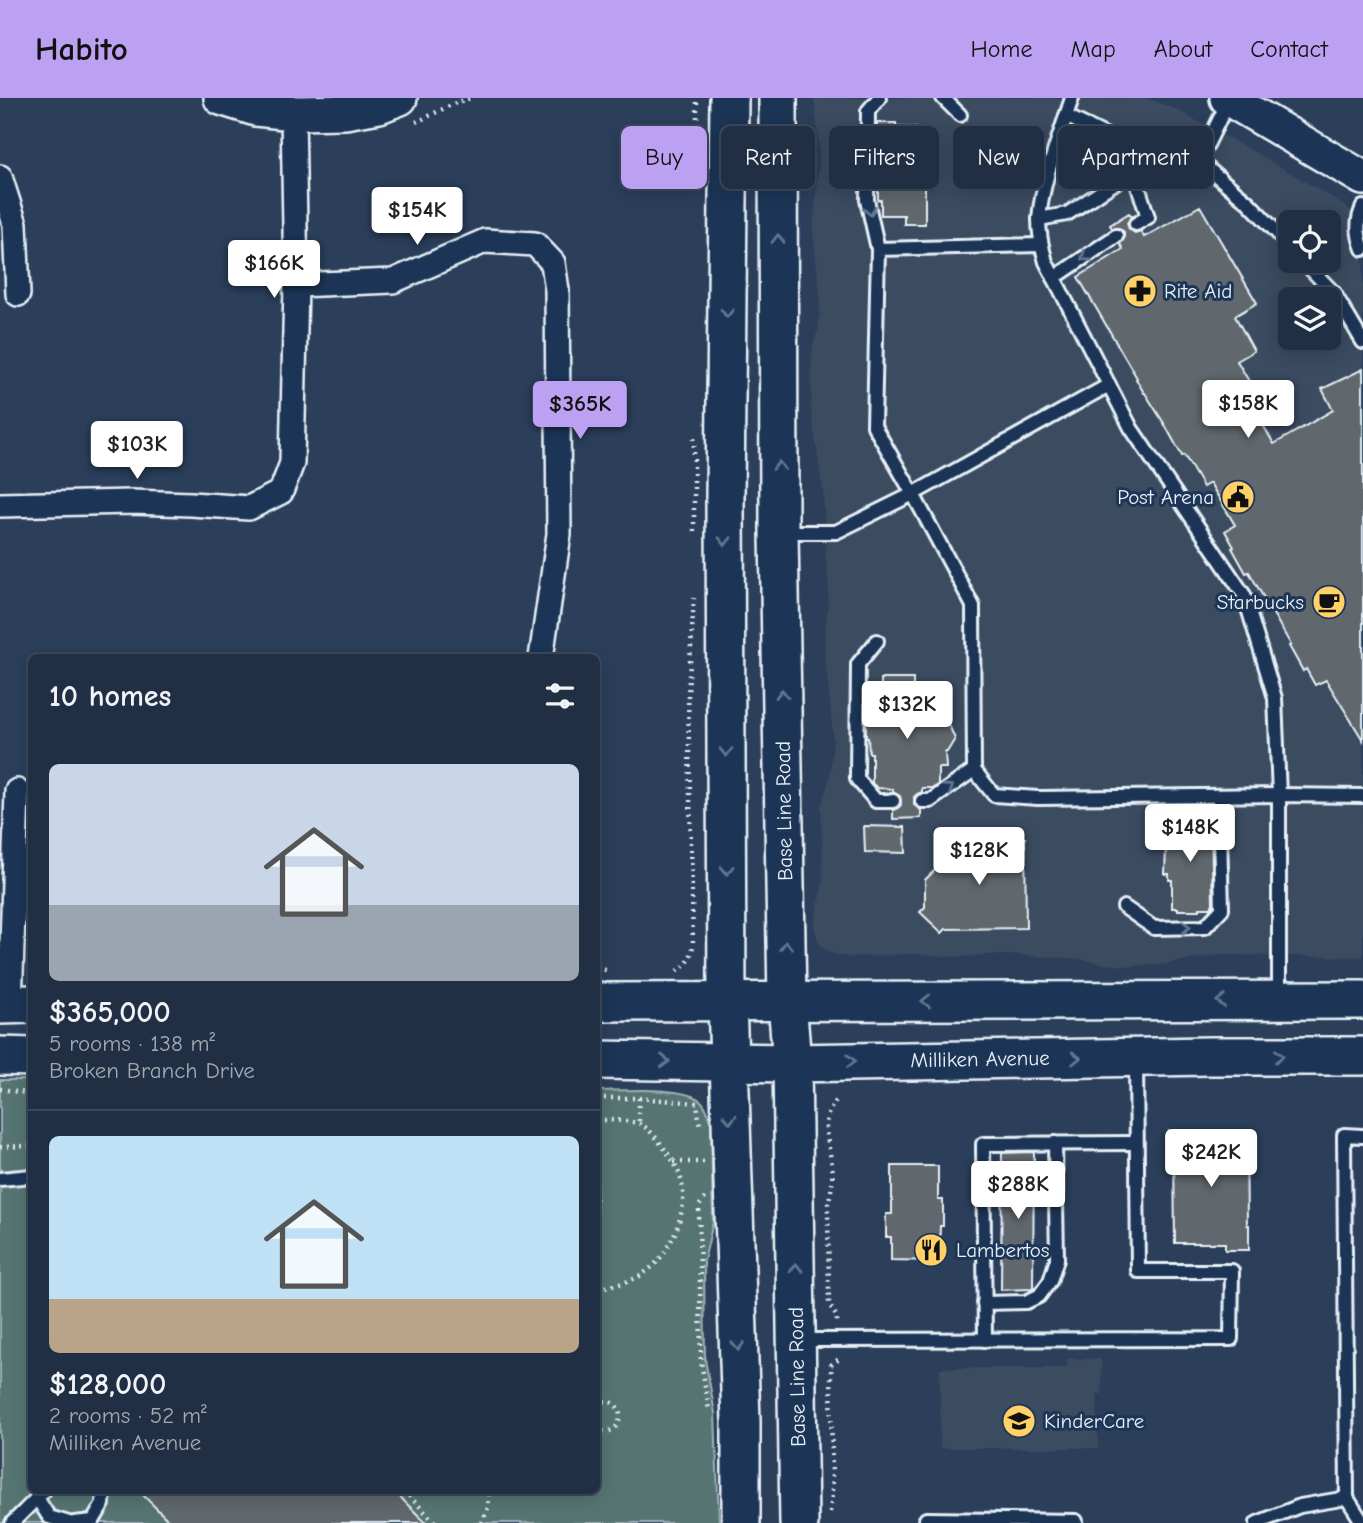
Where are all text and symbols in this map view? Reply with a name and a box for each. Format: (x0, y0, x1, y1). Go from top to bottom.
text: Habito (35, 30, 128, 68)
text: Home (971, 35, 1032, 63)
text: Map (1070, 35, 1116, 63)
text: About (1154, 35, 1212, 63)
text: Contact (1250, 35, 1328, 63)
chip: Buy (621, 126, 707, 189)
chip: Rent (721, 126, 815, 189)
chip: Filters (829, 126, 939, 189)
chip: New (953, 126, 1044, 189)
chip: Apartment (1058, 126, 1213, 189)
pin: $154K (368, 188, 466, 247)
text: $154K (388, 196, 446, 223)
one-way arrow (861, 205, 876, 217)
map controls (1278, 210, 1341, 350)
button: locate (1278, 210, 1341, 273)
one-way arrow (770, 233, 786, 243)
pin: $166K (225, 240, 323, 300)
text: $166K (244, 249, 304, 276)
one-way arrow (1080, 249, 1093, 262)
pharmacy icon: Rite Aid (1121, 272, 1159, 310)
place label: Rite Aid (1164, 279, 1232, 303)
button: layers (1278, 287, 1341, 350)
one-way arrow (719, 308, 735, 319)
pin: $158K (1199, 380, 1297, 440)
pin: $365K (531, 382, 629, 441)
text: $158K (1218, 389, 1278, 416)
text: $365K (549, 390, 611, 417)
pin: $103K (88, 422, 186, 481)
text: $103K (107, 430, 167, 457)
one-way arrow (771, 460, 787, 471)
public building icon: Post Arena (1219, 478, 1257, 516)
place label: Post Arena (1117, 485, 1214, 509)
one-way arrow (717, 536, 733, 546)
cafe icon: Starbucks (1310, 583, 1348, 621)
place label: Starbucks (1217, 590, 1304, 614)
icon: filters (541, 677, 579, 715)
text: 10 homes (49, 679, 171, 714)
pin: $132K (858, 682, 956, 741)
one-way arrow (774, 688, 790, 698)
text: $132K (878, 690, 936, 717)
street label: Base Line Road (771, 741, 797, 881)
one-way arrow (718, 747, 734, 757)
one-way arrow (941, 784, 954, 796)
pin: $148K (1141, 804, 1239, 864)
icon: home (251, 809, 377, 935)
text: $148K (1161, 813, 1219, 840)
pin: $128K (930, 828, 1028, 887)
text: $128K (949, 836, 1009, 863)
one-way arrow (719, 865, 735, 875)
one-way arrow (1181, 919, 1191, 935)
one-way arrow (778, 940, 794, 950)
one-way arrow (920, 993, 931, 1009)
one-way arrow (1216, 993, 1226, 1009)
text: $365,000 (49, 995, 171, 1030)
text: 5 rooms · 138 m² (49, 1030, 215, 1057)
street label: Milliken Avenue (910, 1046, 1050, 1072)
one-way arrow (1274, 1048, 1284, 1064)
one-way arrow (1071, 1050, 1082, 1066)
one-way arrow (660, 1053, 671, 1069)
one-way arrow (846, 1053, 857, 1069)
text: Broken Branch Drive (49, 1057, 255, 1084)
one-way arrow (722, 1113, 737, 1124)
pin: $242K (1162, 1130, 1260, 1189)
text: $242K (1181, 1138, 1241, 1165)
pin: $288K (969, 1162, 1067, 1221)
text: $288K (987, 1170, 1049, 1197)
icon: home (251, 1181, 377, 1307)
restaurant icon: Lambertos (912, 1231, 950, 1269)
place label: Lambertos (956, 1238, 1050, 1262)
one-way arrow (788, 1262, 803, 1273)
street label: Base Line Road (784, 1307, 810, 1447)
one-way arrow (730, 1341, 745, 1352)
text: $128,000 (49, 1367, 166, 1402)
text: 2 rooms · 52 m² (49, 1402, 207, 1429)
school or university icon: KinderCare (1000, 1402, 1038, 1440)
place label: KinderCare (1044, 1409, 1144, 1433)
text: Milliken Avenue (49, 1429, 201, 1456)

